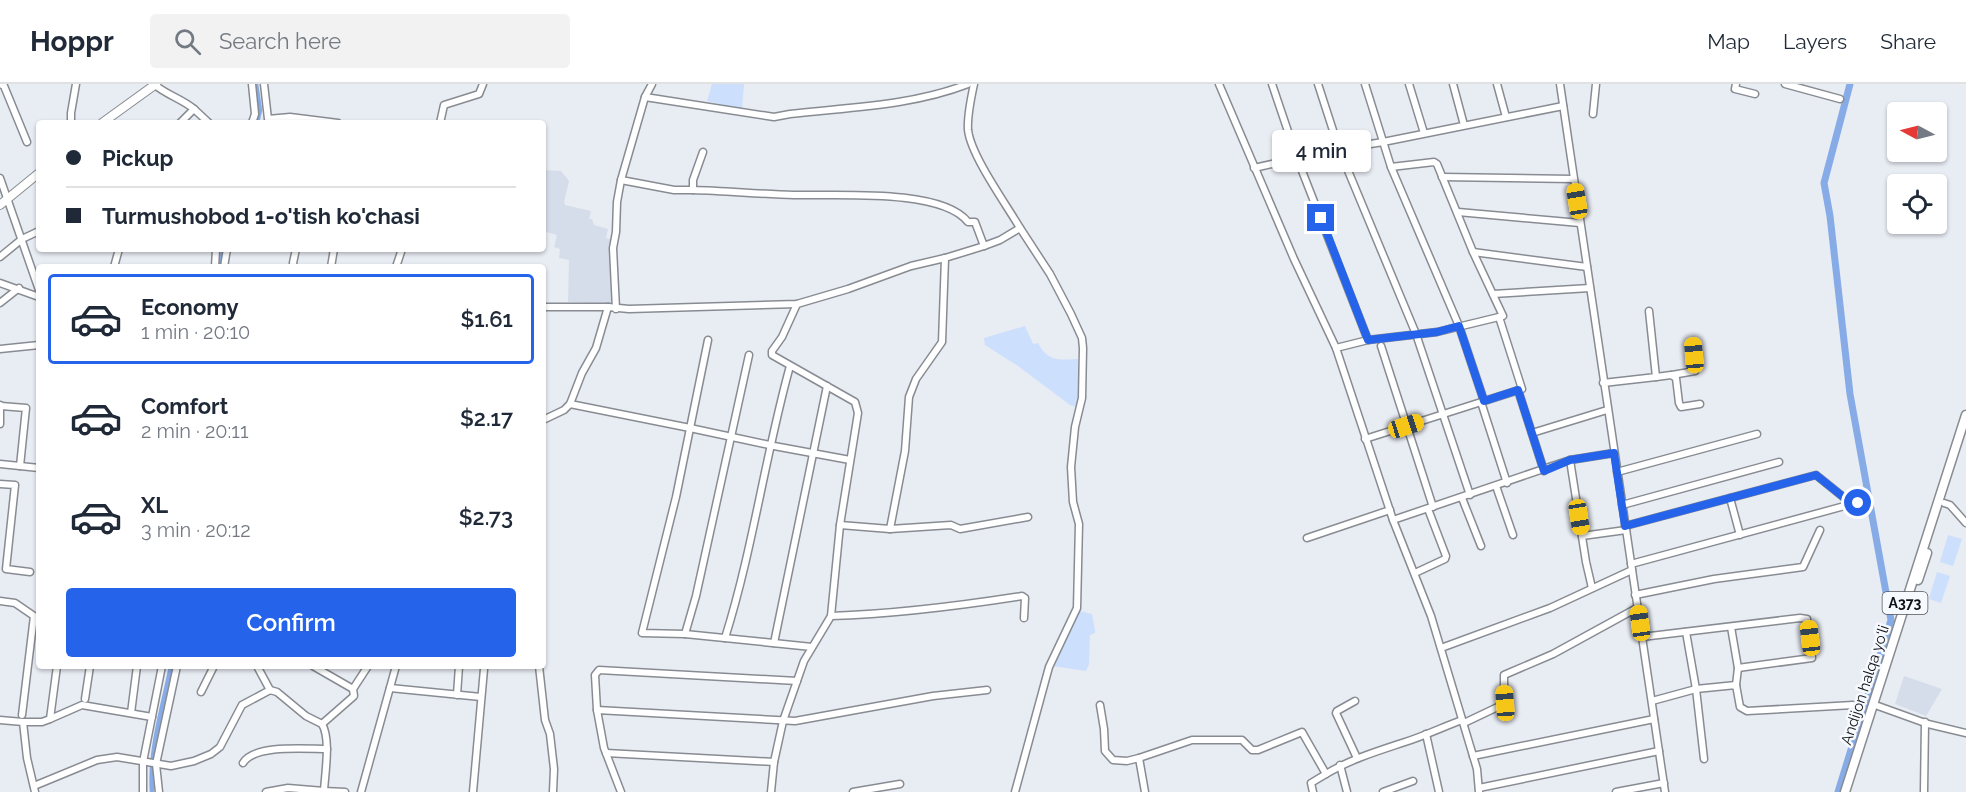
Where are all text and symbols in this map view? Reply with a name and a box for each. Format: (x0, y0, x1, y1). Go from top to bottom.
search box (150, 14, 570, 68)
text: Hoppr (30, 25, 114, 58)
icon: search (171, 25, 204, 58)
text: Search here (219, 28, 341, 54)
text: Map (1707, 29, 1750, 54)
text: Layers (1783, 29, 1847, 54)
text: Share (1880, 29, 1936, 54)
north arrow (1887, 102, 1947, 162)
map controls (1887, 102, 1947, 234)
callout: 4 min (1272, 131, 1370, 173)
text: 4 min (1296, 139, 1347, 163)
text: Pickup (102, 145, 174, 171)
button: locate (1887, 174, 1947, 234)
car (1565, 182, 1589, 220)
text: Turmushobod 1-o'tish ko'chasi (102, 203, 420, 229)
route end (1307, 204, 1334, 231)
icon: car (69, 292, 123, 346)
text: Economy (141, 294, 239, 320)
text: $1.61 (460, 306, 513, 332)
text: 1 min · 20:10 (141, 320, 250, 344)
car (1683, 336, 1705, 374)
icon: car (69, 391, 123, 445)
text: Comfort (141, 393, 228, 419)
text: $2.17 (460, 405, 513, 431)
car (1386, 412, 1426, 440)
text: 2 min · 20:11 (141, 419, 248, 443)
route start (1844, 489, 1871, 516)
icon: car (69, 490, 123, 544)
text: XL (141, 492, 168, 518)
car (1567, 498, 1591, 536)
text: $2.73 (459, 504, 513, 530)
text: 3 min · 20:12 (141, 518, 251, 542)
button: Confirm (66, 588, 516, 657)
road number: A373 (1882, 592, 1928, 614)
car (1629, 604, 1651, 642)
car (1799, 619, 1821, 657)
street label: Andijon halqa yo‘li (1837, 623, 1893, 747)
car (1495, 684, 1515, 722)

